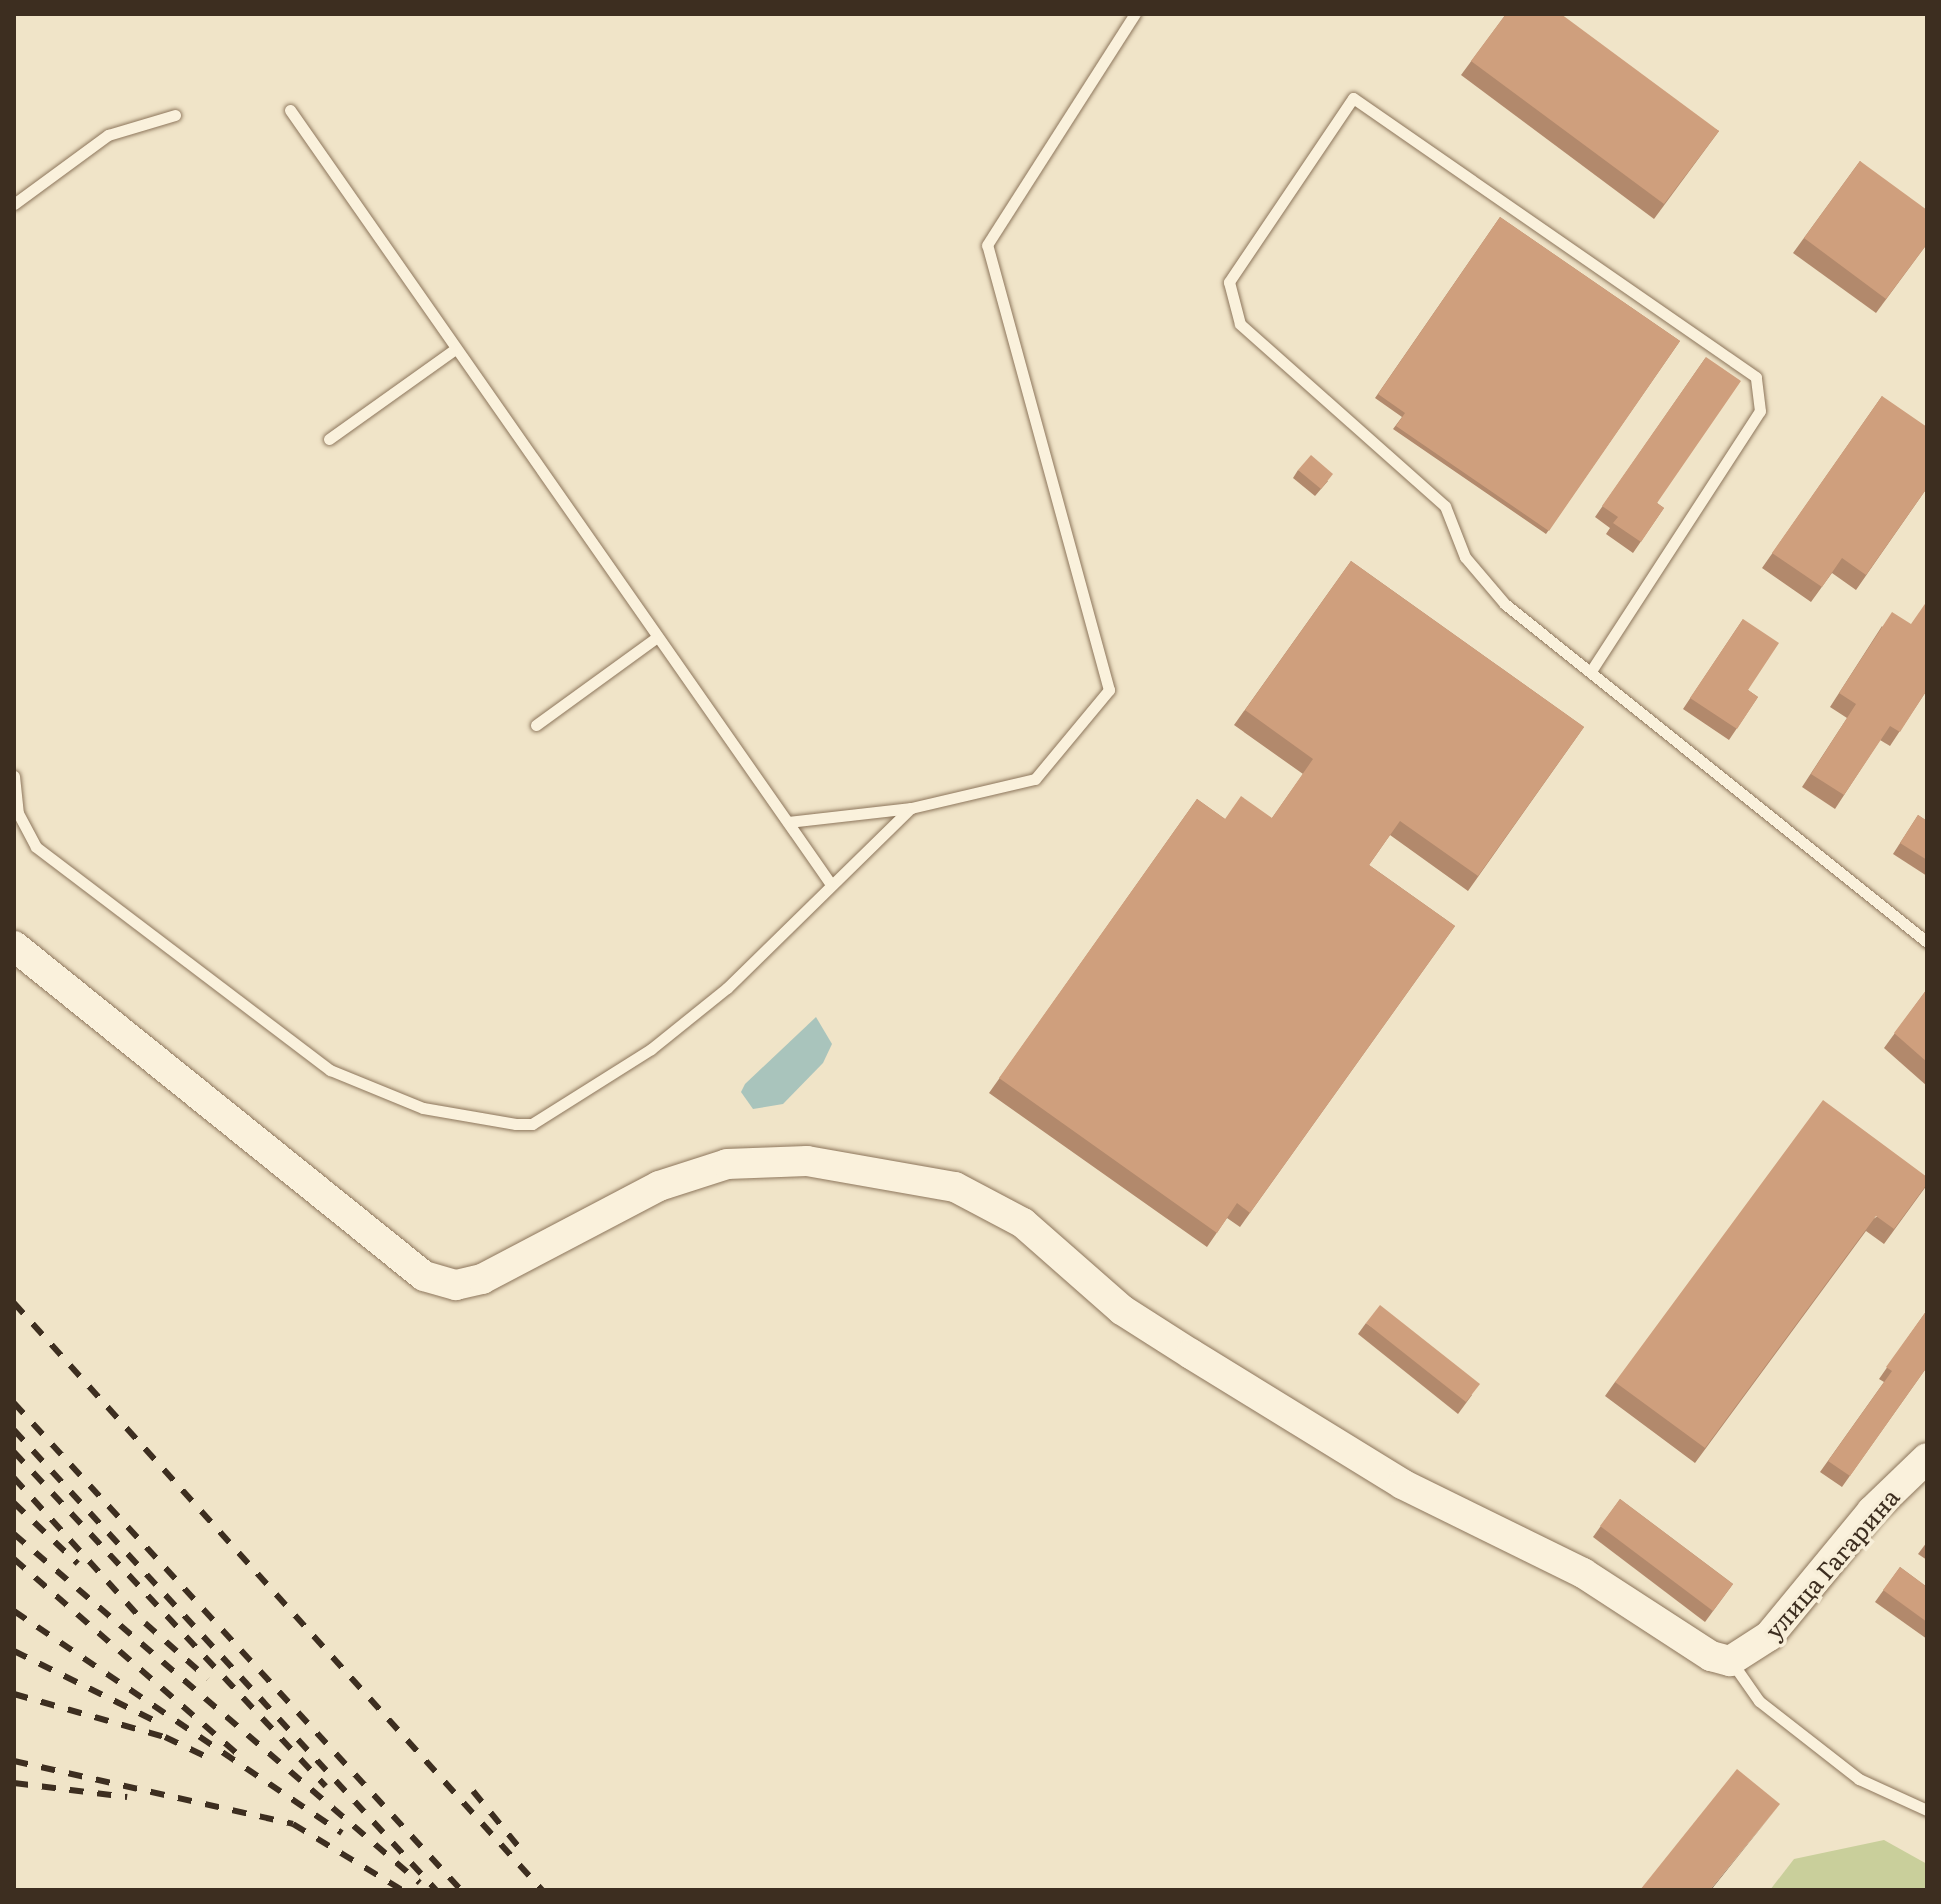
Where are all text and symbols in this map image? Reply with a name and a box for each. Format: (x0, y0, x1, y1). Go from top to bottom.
street label: улица Гагарина (1758, 1482, 1904, 1644)

